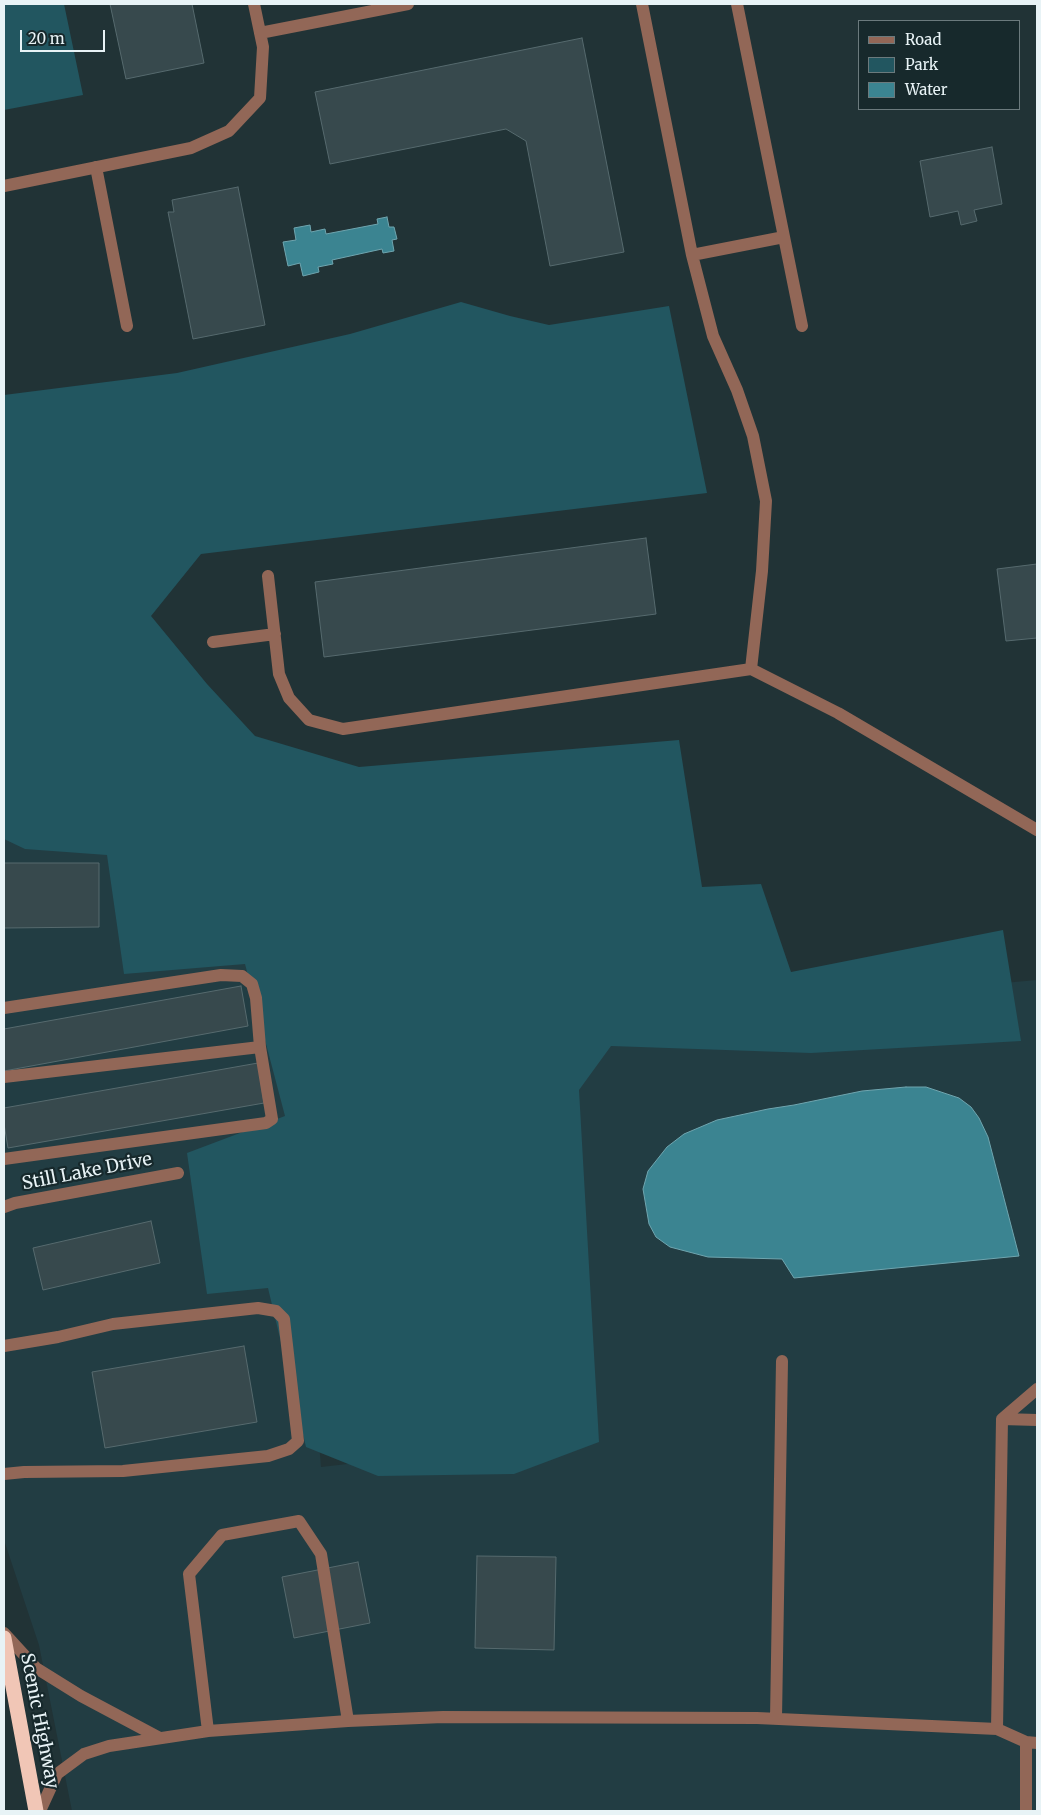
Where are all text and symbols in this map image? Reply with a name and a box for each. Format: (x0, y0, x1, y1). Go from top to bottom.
scale bar (22, 20, 108, 52)
legend (858, 20, 1021, 110)
text: 20 m (28, 29, 65, 48)
text: Road (905, 30, 941, 49)
text: Park (905, 55, 938, 74)
text: Water (905, 80, 947, 99)
street label: Still Lake Drive (20, 1149, 154, 1195)
street label: Scenic Highway (15, 1652, 63, 1790)

